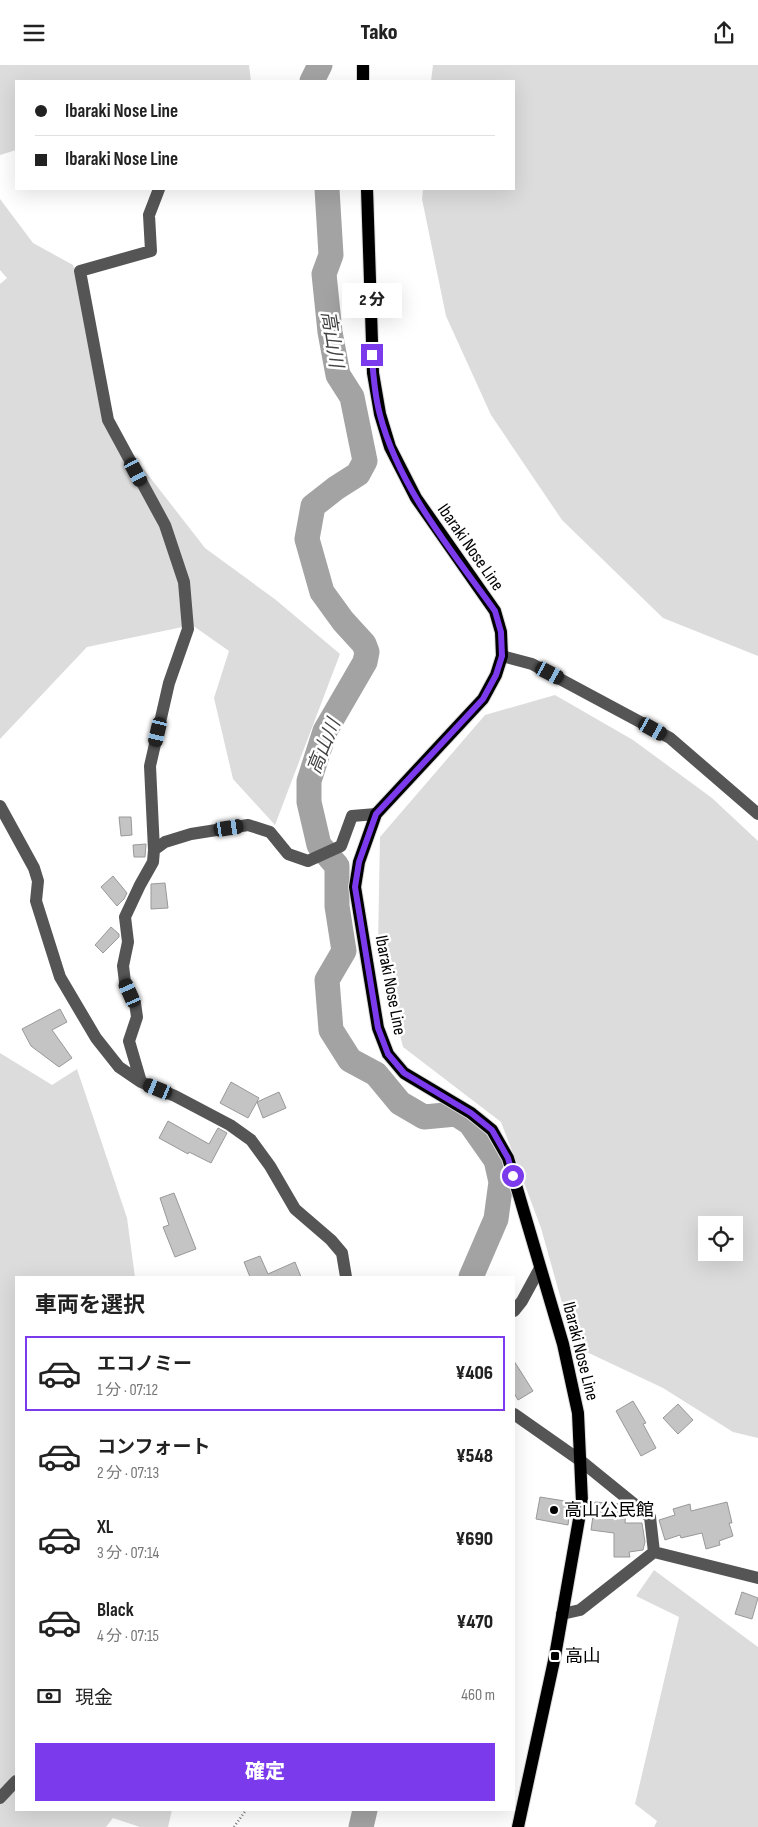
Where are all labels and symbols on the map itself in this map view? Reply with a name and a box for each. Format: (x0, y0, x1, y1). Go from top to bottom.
callout: 2 分 (342, 283, 402, 317)
water label: 高山川 (316, 309, 348, 371)
route end (361, 344, 383, 366)
car (122, 455, 149, 489)
street label: Ibaraki Nose Line (433, 500, 508, 595)
car (533, 659, 566, 687)
water label: 高山川 (303, 714, 346, 777)
car (636, 715, 669, 743)
car (147, 716, 168, 748)
car (213, 818, 244, 838)
street label: Ibaraki Nose Line (371, 933, 410, 1037)
car (117, 976, 142, 1010)
car (141, 1076, 174, 1102)
route start (502, 1165, 524, 1187)
street label: Ibaraki Nose Line (558, 1300, 603, 1403)
place label: 高山公民館 (564, 1500, 654, 1521)
marker: 高山公民館 (548, 1504, 560, 1516)
place label: 高山 (565, 1646, 601, 1667)
marker: 高山 (549, 1650, 561, 1662)

